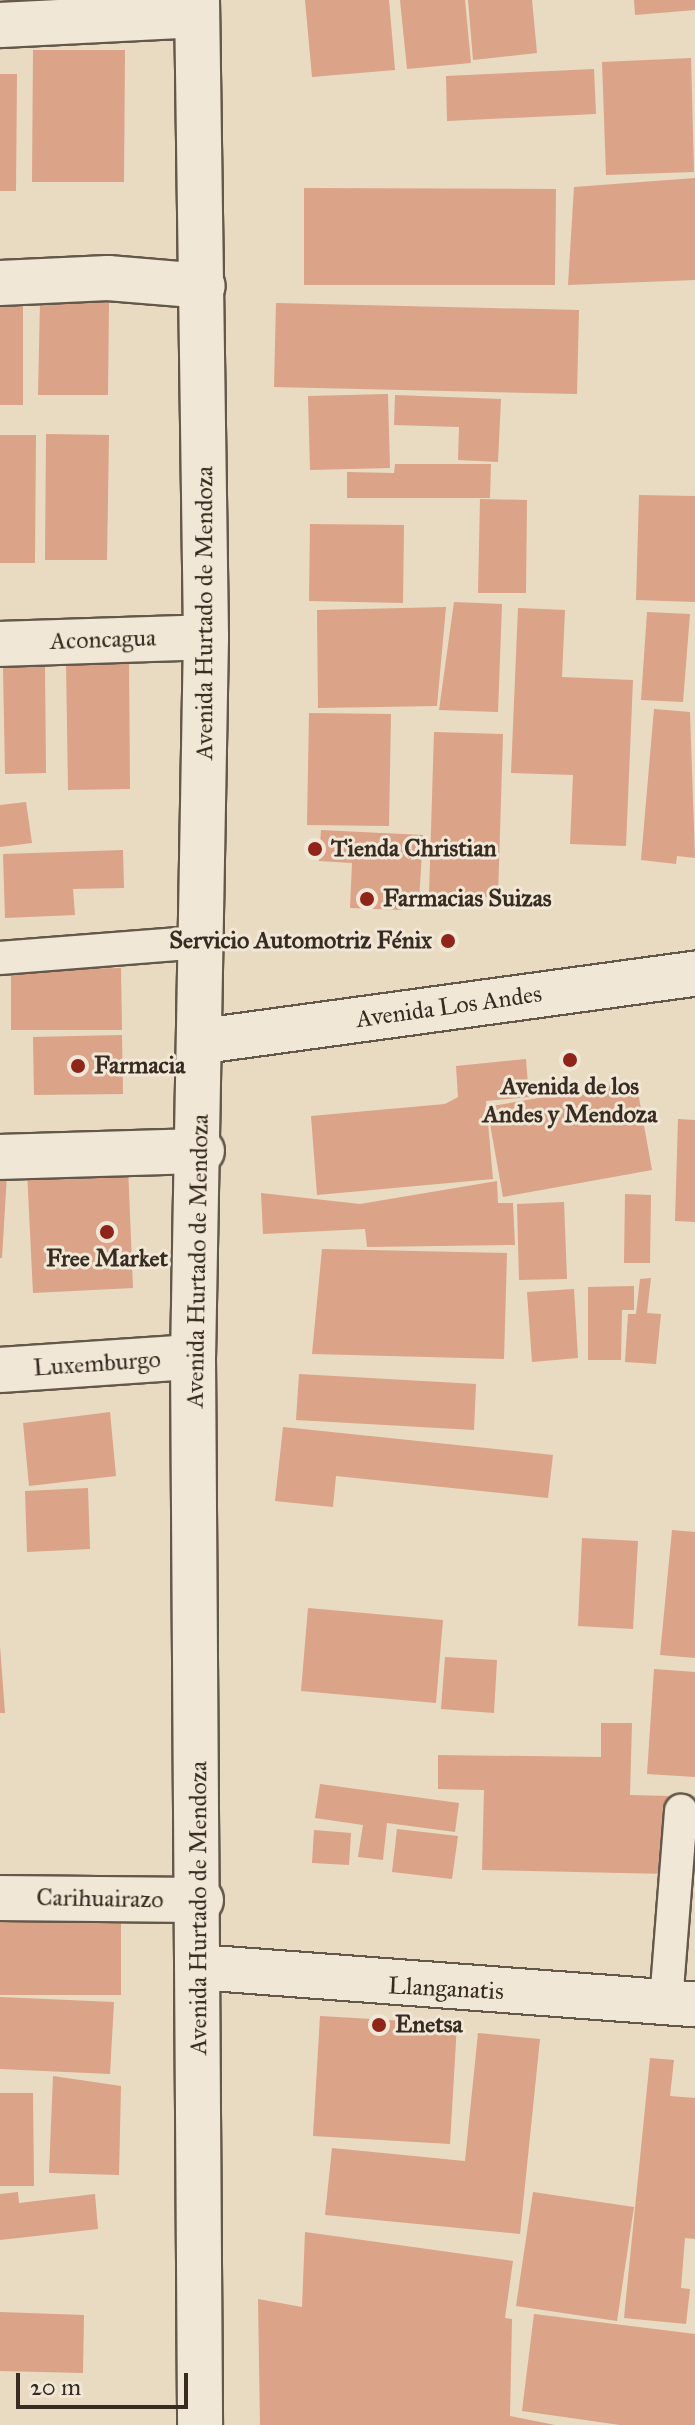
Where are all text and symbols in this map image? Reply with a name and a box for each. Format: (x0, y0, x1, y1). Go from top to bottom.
street label: Avenida Hurtado de Mendoza (191, 466, 219, 760)
street label: Aconcagua (49, 624, 157, 656)
place label: Tienda Christian (331, 835, 497, 863)
marker: Tienda Christian (306, 840, 324, 858)
place label: Farmacias Suizas (383, 885, 552, 913)
marker: Farmacias Suizas (358, 890, 376, 908)
place label: Servicio Automotriz Fénix (169, 927, 432, 955)
marker: Servicio Automotriz Fénix (439, 932, 457, 950)
street label: Avenida Los Andes (354, 980, 544, 1034)
marker: Avenida de los Andes y Mendoza (561, 1051, 579, 1069)
place label: Farmacia (94, 1052, 185, 1080)
marker: Farmacia (69, 1057, 87, 1075)
place label: Avenida de los Andes y Mendoza (483, 1073, 657, 1129)
street label: Avenida Hurtado de Mendoza (181, 1114, 215, 1408)
marker: Free Market (98, 1223, 116, 1241)
place label: Free Market (46, 1245, 168, 1273)
street label: Luxemburgo (32, 1345, 162, 1383)
street label: Avenida Hurtado de Mendoza (185, 1761, 213, 2055)
street label: Carihuairazo (36, 1883, 164, 1915)
street label: Llanganatis (387, 1972, 505, 2006)
place label: Enetsa (395, 2011, 463, 2039)
marker: Enetsa (370, 2016, 388, 2034)
scale bar (20, 2357, 192, 2407)
text: 20 m (30, 2372, 81, 2402)

